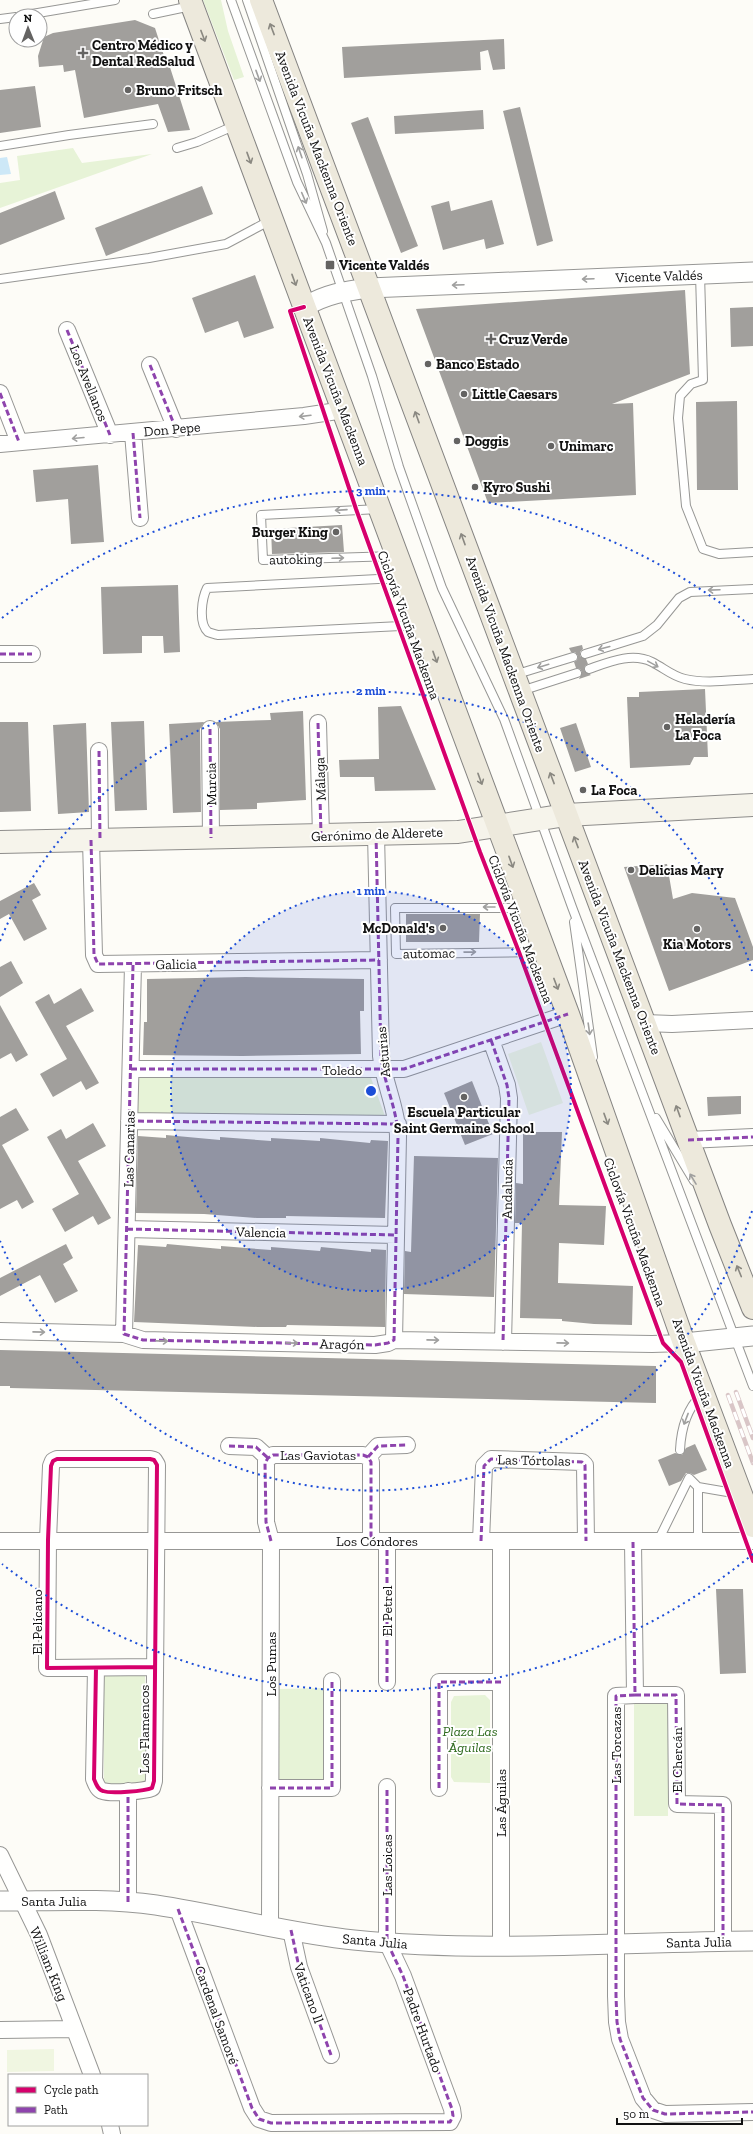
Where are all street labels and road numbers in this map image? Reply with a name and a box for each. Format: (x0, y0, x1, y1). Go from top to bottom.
street label: Avenida Vicuña Mackenna Oriente (271, 48, 362, 248)
street label: Vicente Valdés (614, 266, 703, 287)
street label: Avenida Vicuña Mackenna (299, 314, 372, 468)
street label: Los Avellanos (65, 342, 112, 424)
street label: Don Pepe (143, 419, 202, 440)
street label: Ciclovía Vicuña Mackenna (374, 548, 444, 702)
street label: autoking (269, 551, 323, 568)
street label: Avenida Vicuña Mackenna Oriente (462, 554, 549, 755)
street label: Málaga (311, 757, 330, 801)
street label: Murcia (203, 762, 220, 806)
street label: Gerónimo de Alderete (311, 824, 444, 845)
street label: Ciclovía Vicuña Mackenna (484, 853, 557, 1006)
street label: Avenida Vicuña Mackenna Oriente (574, 857, 665, 1057)
street label: automac (403, 945, 455, 962)
street label: Galicia (155, 956, 197, 973)
street label: Asturias (373, 1026, 394, 1078)
street label: Toledo (322, 1062, 362, 1079)
street label: Las Canarias (120, 1110, 139, 1188)
street label: Ciclovía Vicuña Mackenna (600, 1155, 670, 1309)
street label: Andalucía (498, 1158, 517, 1219)
street label: Valencia (235, 1224, 287, 1241)
street label: Avenida Vicuña Mackenna (669, 1316, 739, 1470)
street label: Aragón (320, 1336, 364, 1353)
street label: Las Gaviotas (280, 1447, 356, 1464)
street label: Las Tórtolas (497, 1451, 571, 1470)
street label: Los Cóndores (336, 1533, 418, 1550)
street label: El Petrel (379, 1585, 396, 1636)
street label: El Pelícano (29, 1589, 46, 1655)
street label: Los Pumas (263, 1632, 280, 1697)
street label: Los Flamencos (136, 1685, 153, 1773)
street label: Las Torcazas (608, 1707, 625, 1783)
street label: El Chercán (669, 1727, 686, 1793)
street label: Las Águilas (493, 1769, 510, 1837)
street label: Las Loicas (379, 1834, 396, 1896)
street label: Santa Julia (21, 1893, 87, 1910)
street label: William King (26, 1924, 71, 2004)
street label: Santa Julia (342, 1930, 409, 1953)
street label: Santa Julia (666, 1933, 732, 1952)
street label: Vaticano ll (289, 1960, 327, 2026)
street label: Cardenal Samoré (191, 1964, 242, 2067)
street label: Padre Hurtado (399, 1985, 446, 2075)

